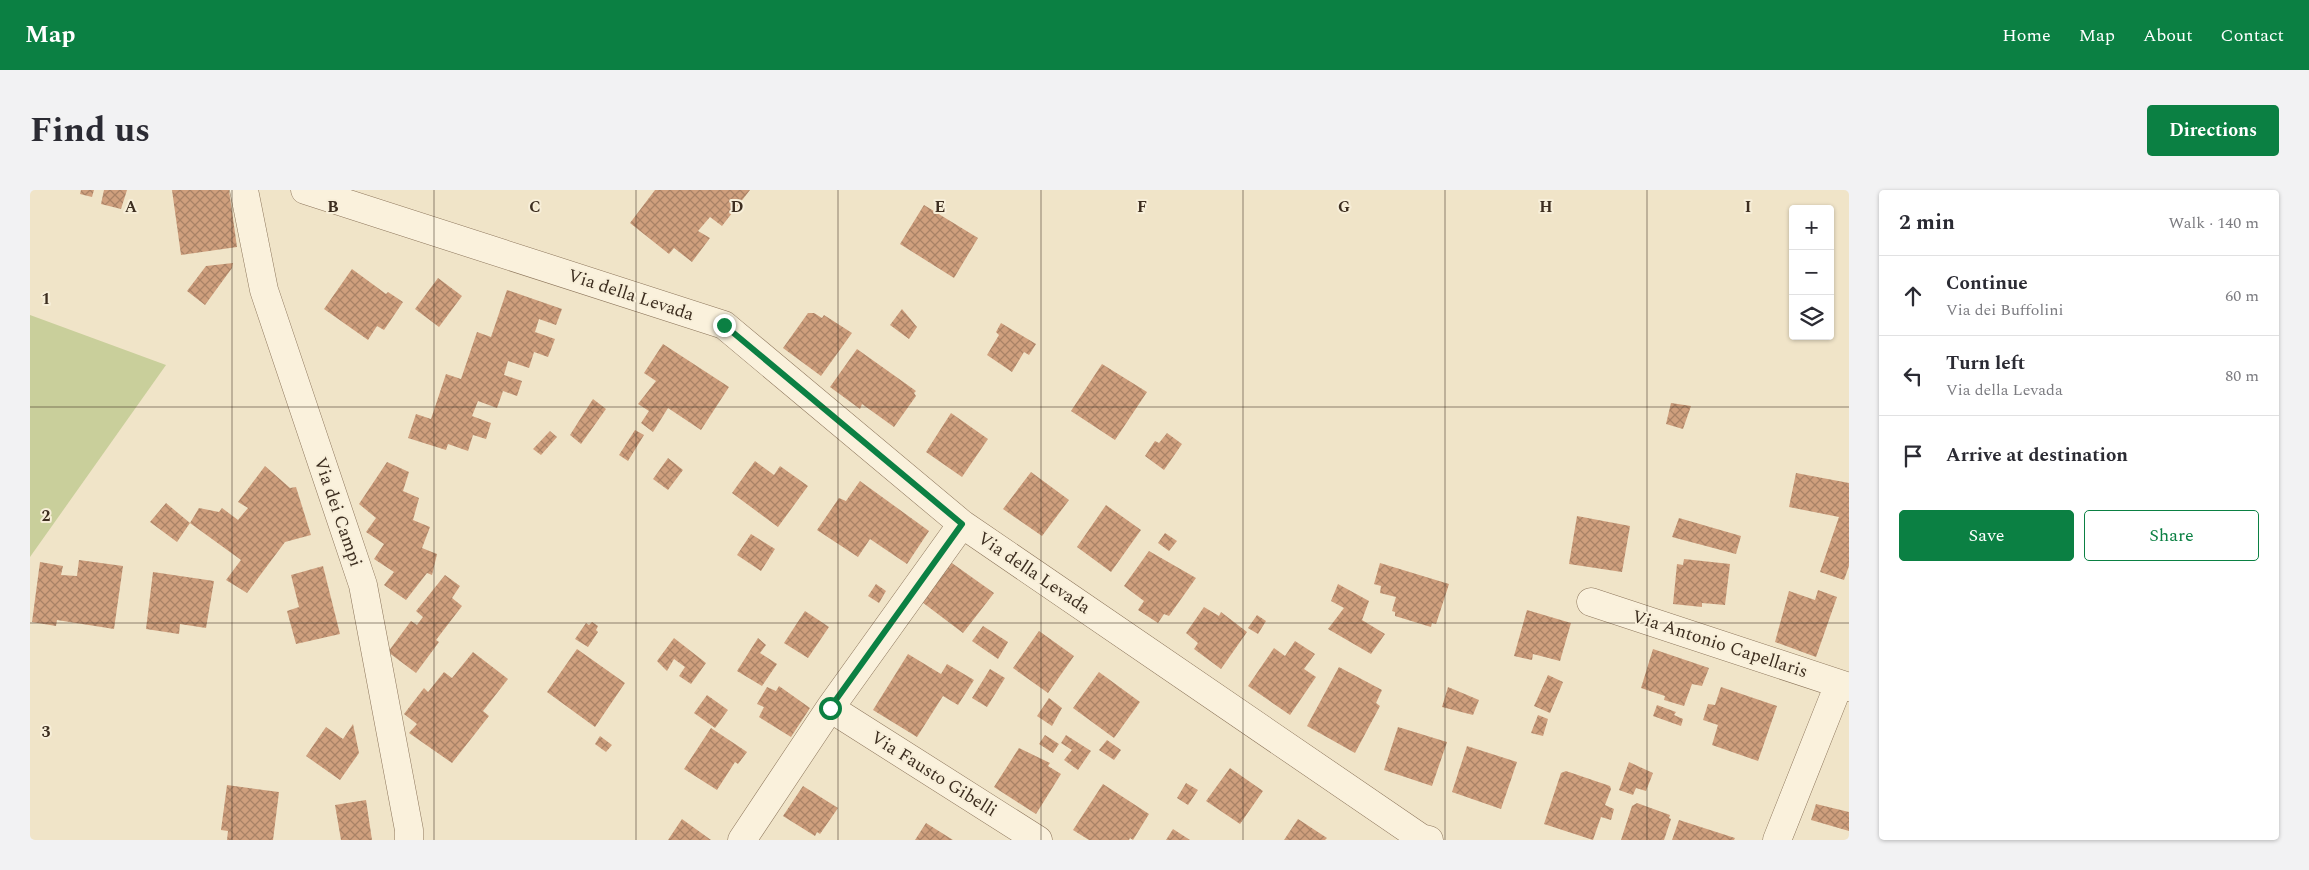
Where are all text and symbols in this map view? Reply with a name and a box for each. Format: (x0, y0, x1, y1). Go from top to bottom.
text: Map (25, 17, 75, 53)
text: Home (2002, 22, 2051, 49)
text: Map (2079, 22, 2115, 49)
text: About (2143, 22, 2193, 49)
text: Contact (2221, 22, 2284, 49)
text: Find us (30, 104, 150, 157)
button: Directions (2147, 105, 2279, 156)
text: A (125, 195, 138, 219)
text: B (327, 195, 339, 219)
text: C (529, 195, 541, 219)
text: D (731, 195, 744, 219)
text: E (935, 195, 945, 219)
text: F (1137, 195, 1147, 219)
text: G (1338, 195, 1350, 219)
text: H (1539, 195, 1553, 219)
text: I (1745, 195, 1751, 219)
map controls (1789, 205, 1834, 340)
button: + (1789, 205, 1834, 250)
text: 2 min (1899, 207, 1955, 239)
text: Walk · 140 m (2168, 211, 2259, 235)
button: − (1789, 250, 1834, 295)
street label: Via della Levada (564, 262, 698, 328)
text: Continue (1946, 269, 2028, 298)
icon: ahead (1899, 282, 1927, 310)
text: 60 m (2225, 284, 2259, 308)
text: 1 (42, 287, 50, 311)
button: layers (1789, 295, 1834, 340)
text: Via dei Buffolini (1946, 298, 2063, 322)
route end (713, 314, 736, 337)
text: Turn left (1946, 349, 2025, 378)
icon: left (1899, 362, 1927, 390)
text: 80 m (2225, 364, 2259, 388)
text: Via della Levada (1946, 378, 2063, 402)
text: Arrive at destination (1946, 441, 2128, 470)
icon: arrive (1899, 442, 1927, 470)
street label: Via dei Campi (307, 454, 369, 570)
text: 2 (42, 504, 51, 528)
button: Save (1899, 510, 2074, 561)
button: Share (2084, 510, 2259, 561)
street label: Via della Levada (972, 525, 1096, 621)
street label: Via Antonio Capellaris (1629, 603, 1811, 685)
route start (819, 697, 842, 720)
text: 3 (42, 720, 51, 744)
street label: Via Fausto Gibelli (866, 724, 1002, 824)

